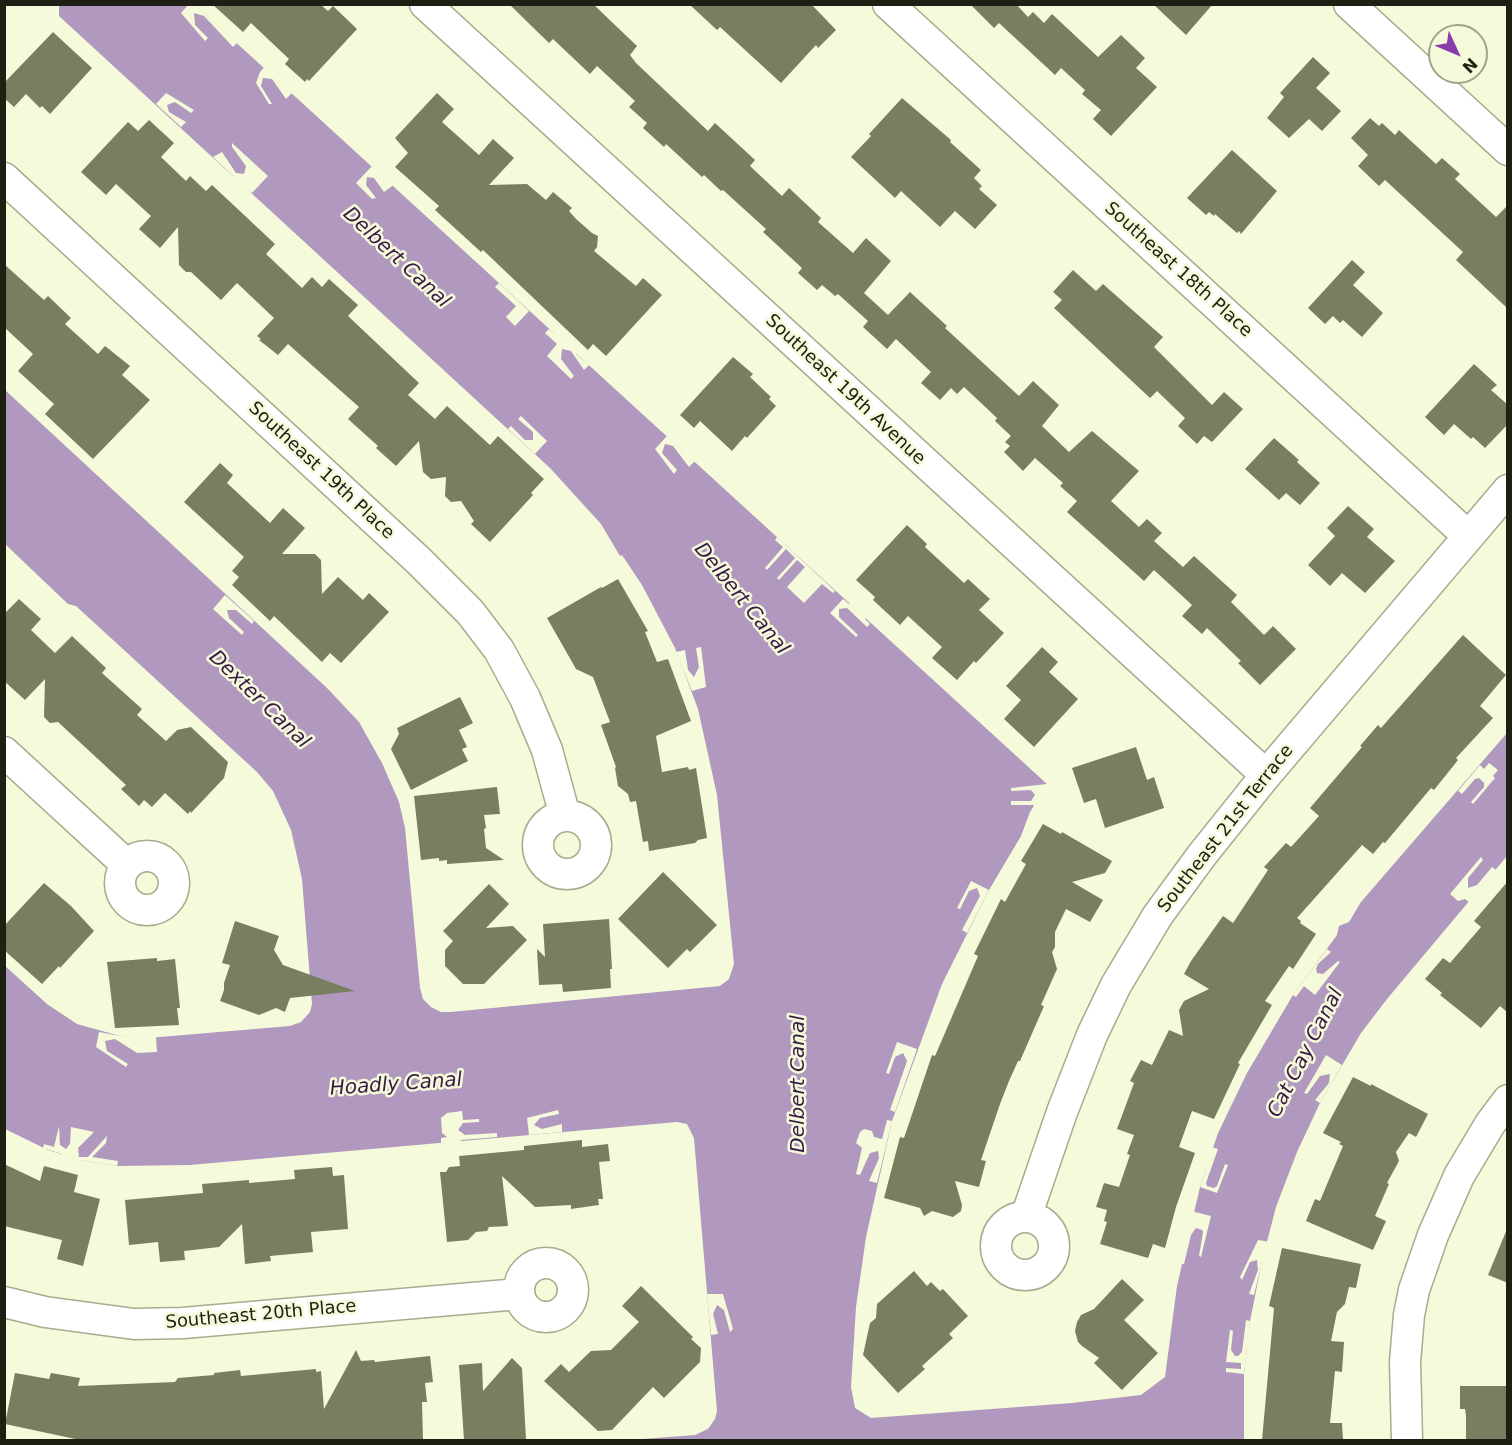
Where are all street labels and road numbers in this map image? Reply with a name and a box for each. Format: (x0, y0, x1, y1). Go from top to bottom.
street label: Southeast 18th Place (1100, 198, 1256, 342)
street label: Southeast 19th Avenue (761, 310, 929, 470)
street label: Southeast 19th Place (244, 398, 398, 544)
street label: Southeast 21st Terrace (1154, 741, 1298, 917)
street label: Southeast 20th Place (165, 1296, 357, 1334)

